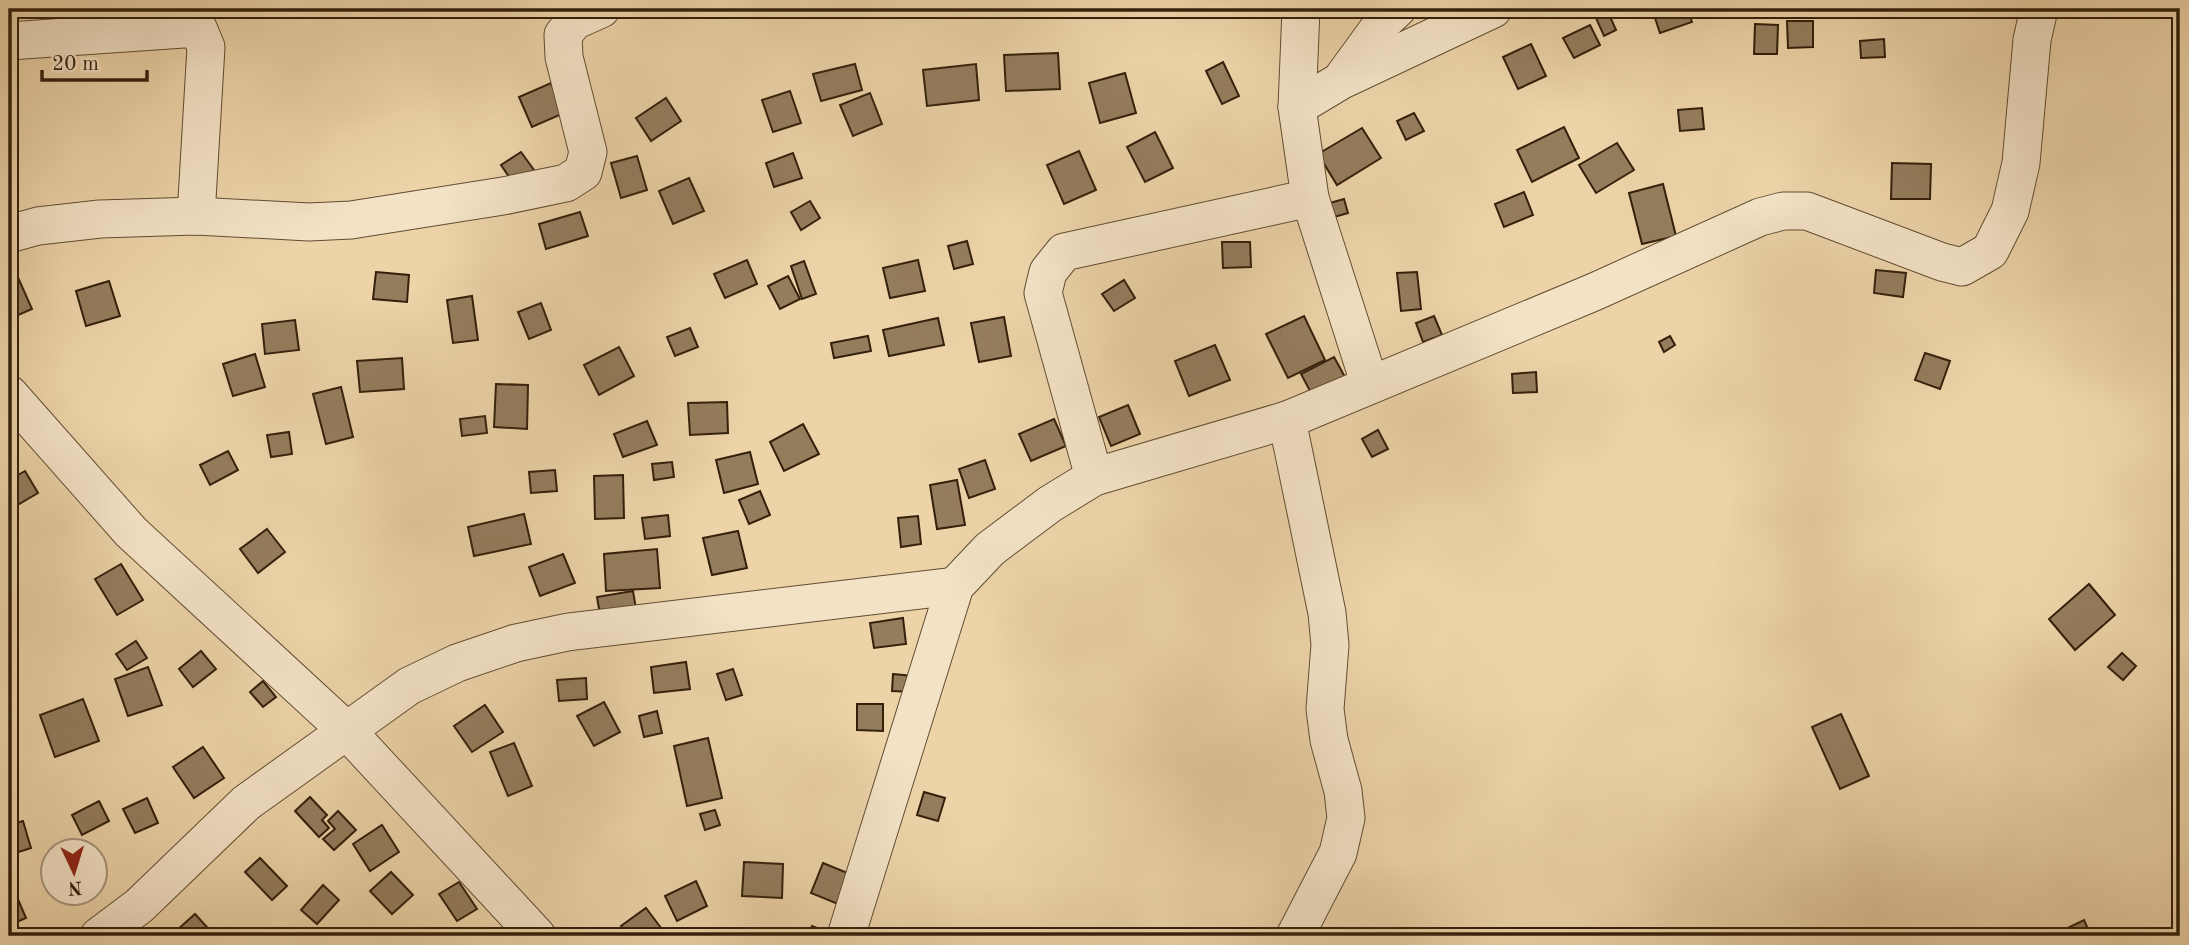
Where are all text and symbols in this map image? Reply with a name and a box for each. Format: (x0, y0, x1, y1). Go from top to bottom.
scale bar (42, 38, 147, 82)
text: 20 m (52, 54, 99, 75)
north arrow (38, 836, 108, 906)
text: N (67, 876, 83, 896)

